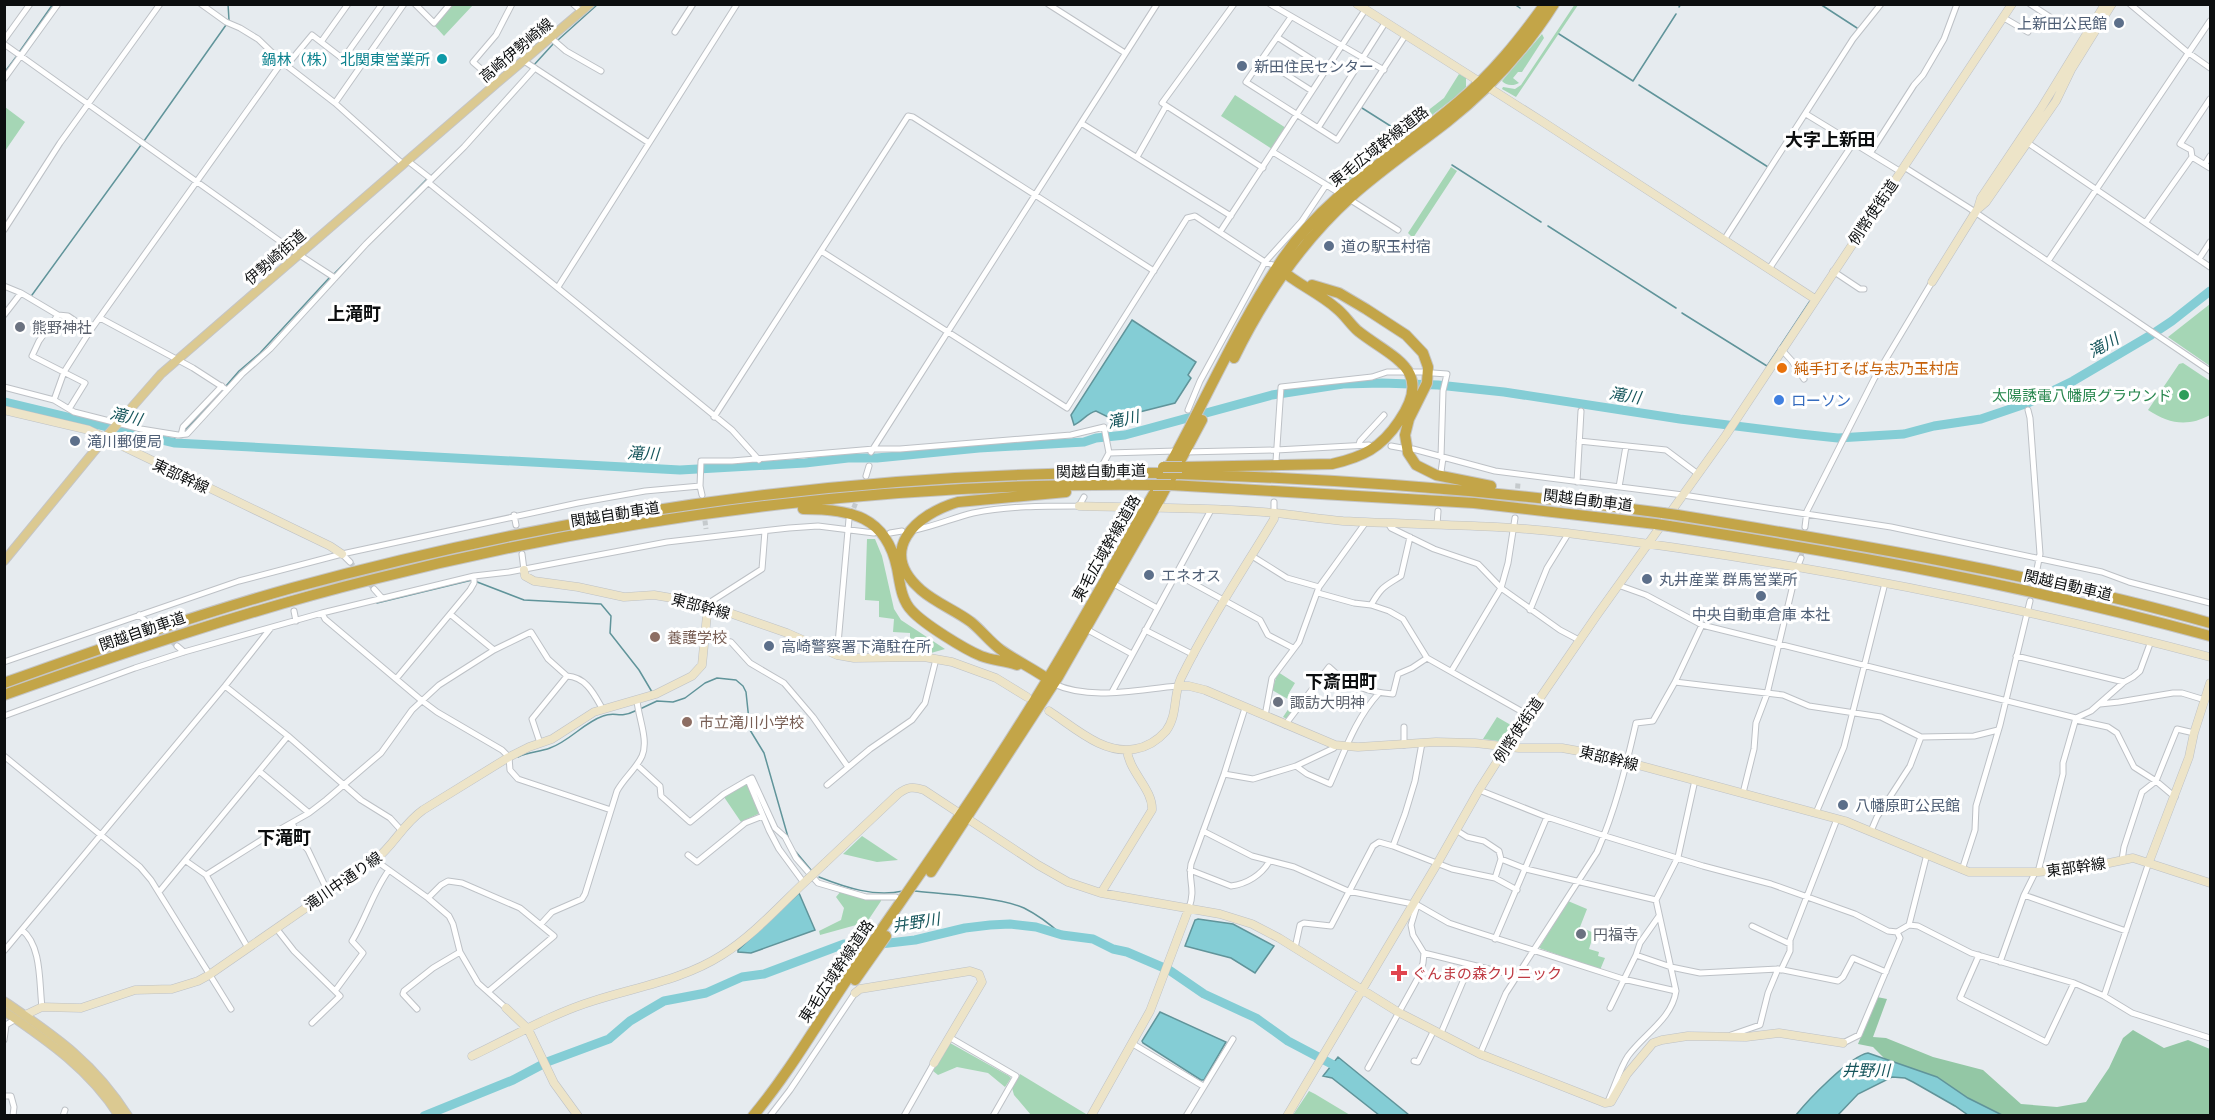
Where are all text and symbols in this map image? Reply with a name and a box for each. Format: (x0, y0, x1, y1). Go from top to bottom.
street label: 高崎伊勢崎線 (475, 13, 557, 87)
place label: 上新田公民館 (2017, 13, 2107, 34)
marker: 上新田公民館 (2112, 16, 2126, 30)
place label: 鍋林（株） 北関東営業所 (262, 49, 430, 70)
marker: 鍋林（株） 北関東営業所 (435, 52, 449, 66)
place label: 新田住民センター (1254, 56, 1374, 77)
marker: 新田住民センター (1235, 59, 1249, 73)
street label: 東毛広域幹線道路 (1325, 101, 1433, 191)
district label: 大字上新田 (1785, 127, 1875, 152)
street label: 例幣使街道 (1843, 175, 1903, 249)
street label: 伊勢崎街道 (240, 224, 310, 290)
place label: 道の駅玉村宿 (1341, 236, 1431, 257)
marker: 道の駅玉村宿 (1322, 239, 1336, 253)
district label: 上滝町 (327, 301, 381, 326)
place label: 熊野神社 (32, 317, 92, 338)
marker: 熊野神社 (13, 320, 27, 334)
water label: 滝川 (2084, 327, 2124, 362)
place label: 純手打そば与志乃玉村店 (1794, 358, 1959, 379)
marker: 純手打そば与志乃玉村店 (1775, 361, 1789, 375)
water label: 滝川 (1607, 382, 1644, 409)
place label: 太陽誘電八幡原グラウンド (1992, 385, 2172, 406)
marker: 太陽誘電八幡原グラウンド (2177, 388, 2191, 402)
place label: ローソン (1791, 390, 1851, 411)
marker: ローソン (1772, 393, 1786, 407)
water label: 滝川 (108, 402, 146, 431)
water label: 滝川 (1105, 404, 1143, 433)
place label: 滝川郵便局 (87, 431, 162, 452)
marker: 滝川郵便局 (68, 434, 82, 448)
water label: 滝川 (626, 441, 662, 465)
street label: 東部幹線 (149, 454, 213, 498)
street label: 関越自動車道 (1056, 460, 1146, 482)
street label: 関越自動車道 (1542, 484, 1634, 516)
street label: 東毛広域幹線道路 (1067, 491, 1145, 605)
street label: 関越自動車道 (569, 497, 661, 531)
place label: エネオス (1161, 565, 1221, 586)
street label: 関越自動車道 (2022, 565, 2114, 605)
marker: エネオス (1142, 568, 1156, 582)
place label: 丸井産業 群馬営業所 (1659, 569, 1798, 590)
marker: 丸井産業 群馬営業所 (1640, 572, 1654, 586)
street label: 東部幹線 (669, 588, 733, 624)
marker: 中央自動車倉庫 本社 (1754, 589, 1768, 603)
place label: 中央自動車倉庫 本社 (1692, 604, 1830, 625)
street label: 関越自動車道 (96, 606, 188, 656)
place label: 養護学校 (667, 627, 727, 648)
marker: 養護学校 (648, 630, 662, 644)
place label: 高崎警察署下滝駐在所 (781, 636, 931, 657)
marker: 高崎警察署下滝駐在所 (762, 639, 776, 653)
district label: 下斎田町 (1305, 669, 1377, 694)
place label: 諏訪大明神 (1290, 692, 1365, 713)
street label: 例幣使街道 (1488, 693, 1548, 767)
marker: 諏訪大明神 (1271, 695, 1285, 709)
place label: 市立滝川小学校 (699, 712, 804, 733)
marker: 市立滝川小学校 (680, 715, 694, 729)
street label: 東部幹線 (1577, 741, 1641, 775)
place label: 八幡原町公民館 (1855, 795, 1960, 816)
marker: 八幡原町公民館 (1836, 798, 1850, 812)
district label: 下滝町 (257, 825, 311, 850)
street label: 滝川中通り線 (300, 847, 386, 915)
street label: 東部幹線 (2045, 852, 2107, 882)
water label: 井野川 (891, 907, 943, 937)
street label: 東毛広域幹線道路 (794, 915, 878, 1027)
place label: 円福寺 (1593, 924, 1638, 945)
marker: 円福寺 (1574, 927, 1588, 941)
place label: ぐんまの森クリニック (1412, 963, 1562, 984)
marker: ぐんまの森クリニック (1390, 964, 1408, 982)
water label: 井野川 (1842, 1059, 1892, 1081)

